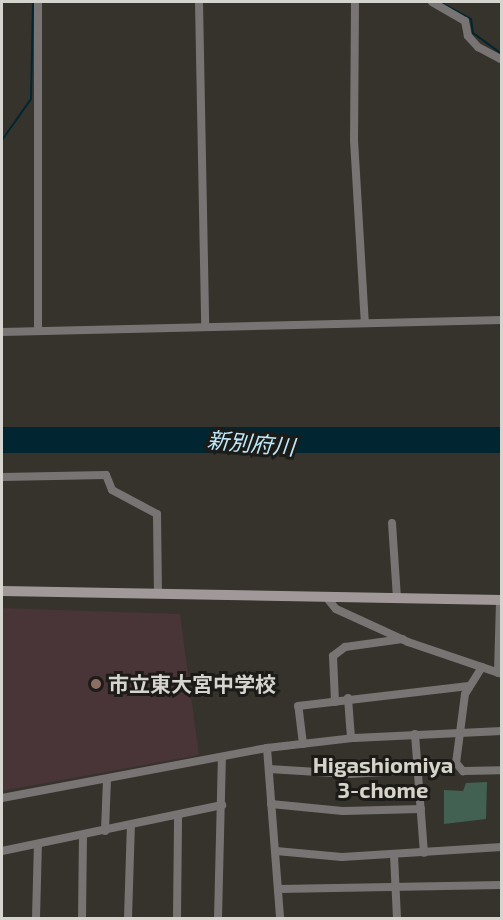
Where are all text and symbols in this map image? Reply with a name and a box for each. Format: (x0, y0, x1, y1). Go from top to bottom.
water label: 新別府川 (206, 426, 296, 460)
place label: 市立東大宮中学校 (108, 671, 276, 697)
marker: 市立東大宮中学校 (89, 677, 103, 691)
district label: Higashiomiya 3-chome (313, 751, 453, 802)

